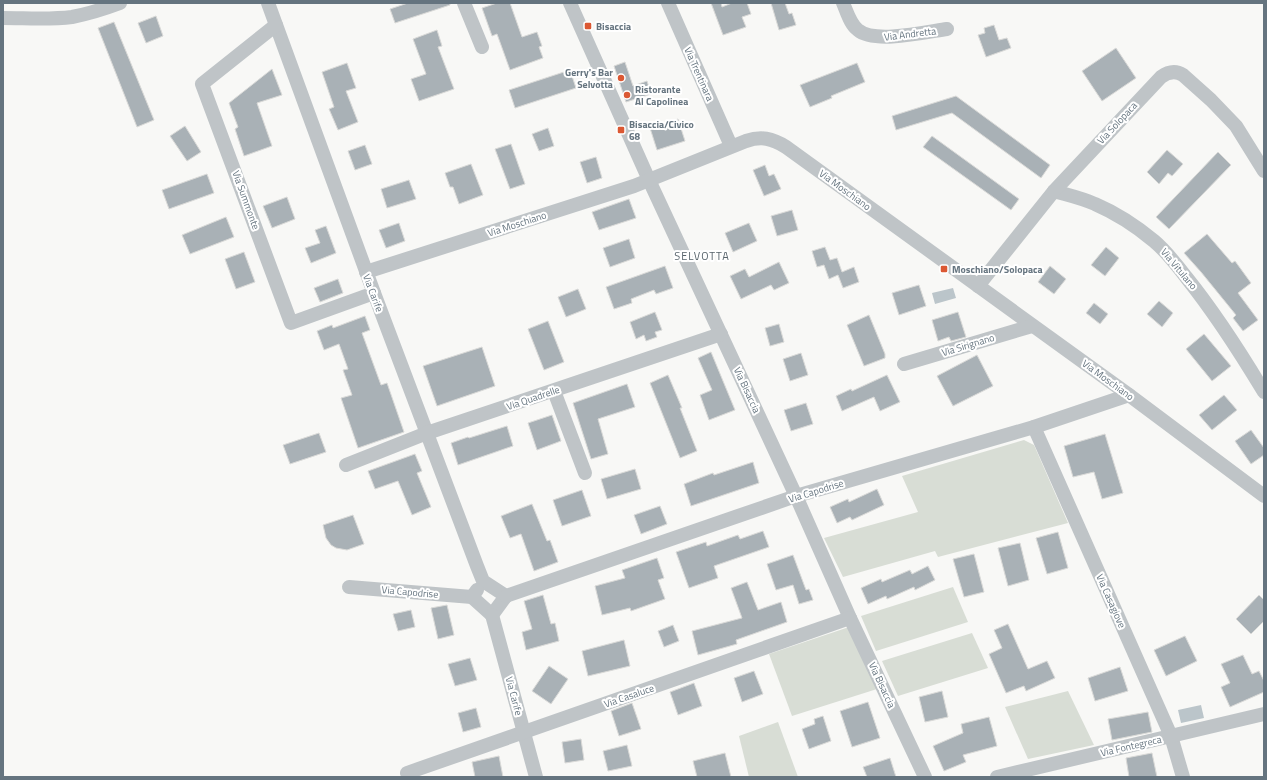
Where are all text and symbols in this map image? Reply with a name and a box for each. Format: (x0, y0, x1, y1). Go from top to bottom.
place label: Bisaccia (596, 19, 631, 34)
marker: Bisaccia (583, 21, 593, 31)
street label: Via Andretta (883, 23, 937, 45)
street label: Via Trentinara (680, 44, 718, 104)
place label: Gerry's Bar Selvotta (565, 65, 613, 92)
marker: Gerry's Bar Selvotta (616, 73, 626, 83)
place label: Ristorante Al Capolinea (635, 82, 688, 109)
marker: Ristorante Al Capolinea (622, 90, 632, 100)
street label: Via Solopaca (1093, 98, 1141, 148)
place label: Bisaccia/Civico 68 (629, 117, 694, 144)
marker: Bisaccia/Civico 68 (616, 125, 626, 135)
street label: Via Moschiano (816, 166, 874, 214)
street label: Via Summonte (228, 168, 264, 232)
street label: Via Moschiano (486, 207, 548, 241)
street label: Via Vitulano (1157, 245, 1201, 293)
district label: SELVOTTA (674, 248, 730, 264)
place label: Moschiano/Solopaca (952, 262, 1043, 277)
marker: Moschiano/Solopaca (939, 264, 949, 274)
street label: Via Carife (359, 272, 387, 314)
street label: Via Sirignano (940, 330, 996, 360)
street label: Via Moschiano (1079, 356, 1137, 404)
street label: Via Bisaccia (730, 365, 764, 415)
street label: Via Quadrelle (504, 382, 562, 414)
street label: Via Capodrise (787, 476, 845, 506)
street label: Via Casagiove (1092, 572, 1130, 630)
street label: Via Capodrise (381, 582, 439, 602)
street label: Via Bisaccia (865, 660, 899, 710)
street label: Via Carife (502, 675, 526, 717)
street label: Via Casaluce (602, 680, 656, 712)
street label: Via Fontegreca (1099, 732, 1163, 760)

